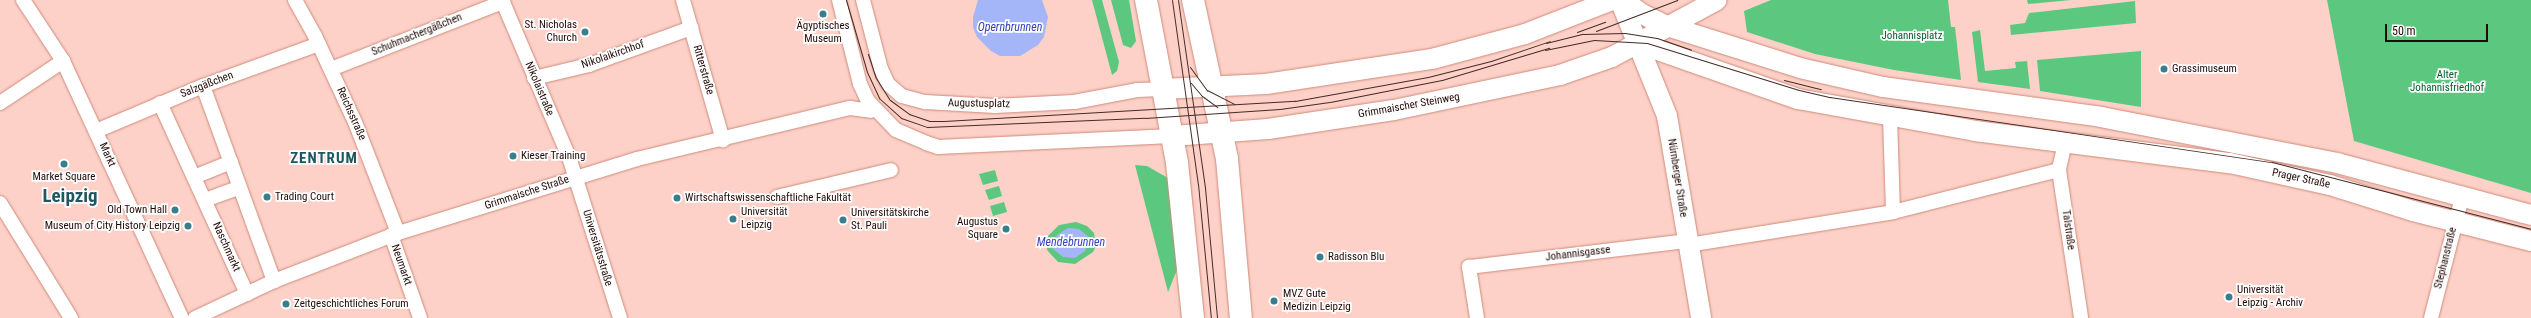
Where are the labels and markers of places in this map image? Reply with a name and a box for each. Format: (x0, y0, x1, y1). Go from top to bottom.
marker: Ägyptisches Museum (818, 9, 828, 19)
place label: St. Nicholas Church (525, 19, 577, 45)
place label: Ägyptisches Museum (796, 20, 850, 46)
marker: St. Nicholas Church (580, 27, 590, 37)
place label: Grassimuseum (2172, 62, 2237, 76)
marker: Grassimuseum (2159, 64, 2169, 74)
place label: Kieser Training (521, 149, 586, 163)
marker: Kieser Training (508, 151, 518, 161)
marker: Market Square (59, 159, 69, 169)
place label: Market Square (33, 170, 95, 184)
place label: Trading Court (275, 190, 334, 204)
place label: Wirtschaftswissenschaftliche Fakultät (685, 191, 851, 205)
marker: Trading Court (262, 192, 272, 202)
marker: Wirtschaftswissenschaftliche Fakultät (672, 193, 682, 203)
place label: Old Town Hall (107, 203, 167, 217)
marker: Old Town Hall (170, 205, 180, 215)
place label: Universität Leipzig (741, 206, 787, 232)
place label: Universitätskirche St. Pauli (851, 207, 929, 233)
marker: Universität Leipzig (728, 214, 738, 224)
marker: Universitätskirche St. Pauli (838, 215, 848, 225)
place label: Augustus Square (957, 216, 998, 242)
place label: Museum of City History Leipzig (45, 219, 180, 233)
marker: Museum of City History Leipzig (183, 221, 193, 231)
marker: Augustus Square (1001, 224, 1011, 234)
place label: Radisson Blu (1328, 250, 1384, 264)
marker: Radisson Blu (1315, 252, 1325, 262)
place label: Universität Leipzig - Archiv (2237, 284, 2303, 310)
place label: MVZ Gute Medizin Leipzig (1283, 288, 1351, 314)
marker: Universität Leipzig - Archiv (2224, 292, 2234, 302)
marker: MVZ Gute Medizin Leipzig (1268, 295, 1280, 307)
place label: Zeitgeschichtliches Forum (294, 297, 409, 311)
marker: Zeitgeschichtliches Forum (281, 299, 291, 309)

